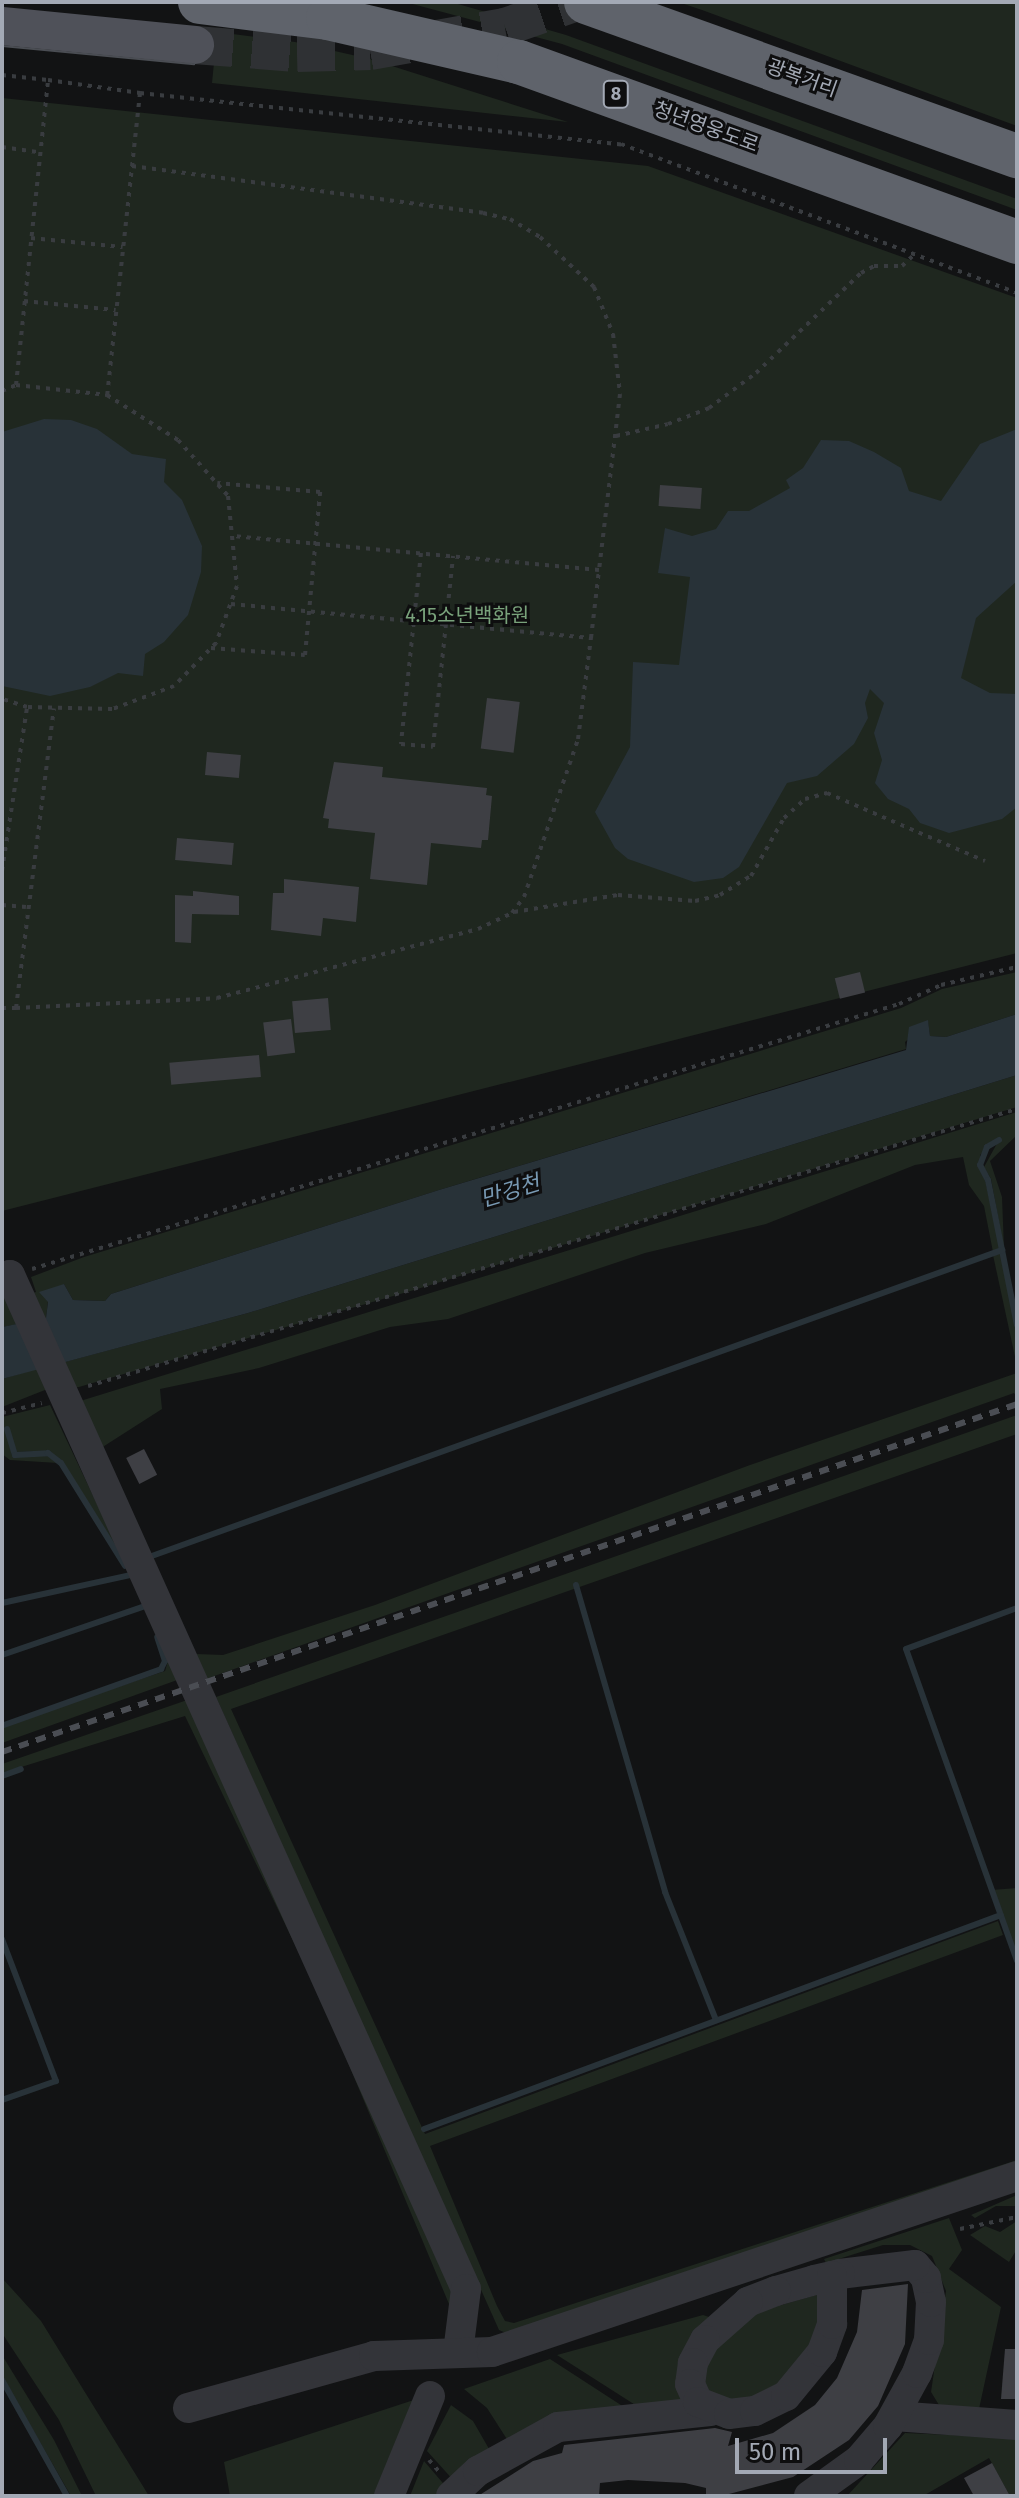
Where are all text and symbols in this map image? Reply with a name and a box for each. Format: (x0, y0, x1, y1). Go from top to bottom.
street label: 광복거리 (763, 54, 841, 102)
road number: 8 (602, 80, 630, 108)
street label: 청년영웅도로 (650, 97, 762, 157)
park label: 4.15소년백화원 (405, 603, 529, 627)
water label: 만겅천 (477, 1170, 543, 1212)
scale bar (739, 2422, 891, 2472)
text: 50 m (749, 2438, 801, 2466)

